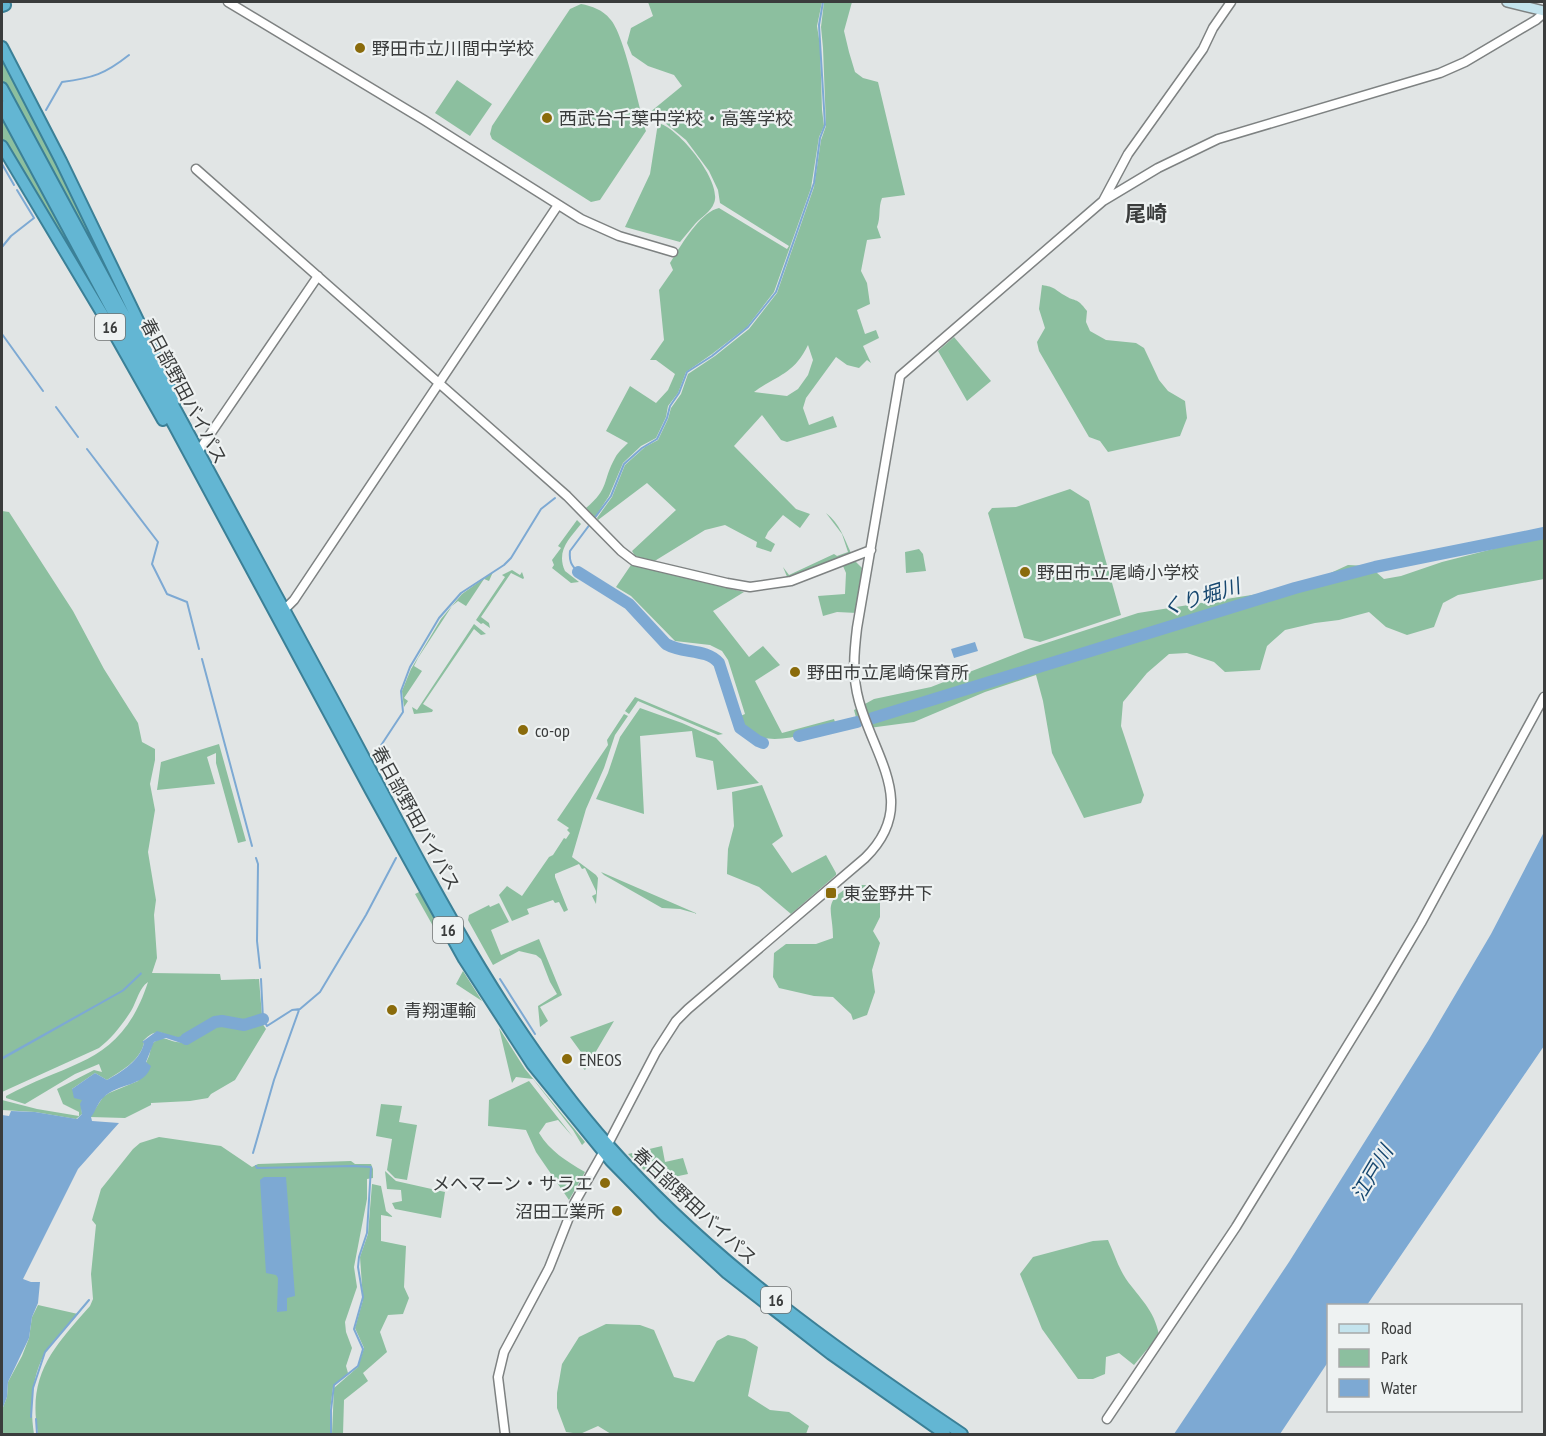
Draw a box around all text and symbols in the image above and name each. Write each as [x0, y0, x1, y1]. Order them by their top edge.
place label: 野田市立川間中学校 [372, 37, 534, 60]
marker: 野田市立川間中学校 [353, 41, 367, 55]
place label: 西武台千葉中学校・高等学校 [559, 107, 793, 130]
marker: 西武台千葉中学校・高等学校 [540, 111, 554, 125]
district label: 尾崎 [1125, 200, 1167, 227]
road number: 16 [95, 314, 125, 340]
street label: 春日部野田バイパス [136, 314, 232, 468]
place label: 野田市立尾崎小学校 [1037, 561, 1199, 584]
marker: 野田市立尾崎小学校 [1018, 565, 1032, 579]
water label: くり堀川 [1159, 572, 1245, 621]
place label: 野田市立尾崎保育所 [807, 661, 969, 684]
marker: 野田市立尾崎保育所 [788, 665, 802, 679]
place label: co-op [535, 719, 570, 742]
marker: co-op [516, 723, 530, 737]
street label: 春日部野田バイパス [367, 742, 465, 894]
place label: 東金野井下 [843, 882, 933, 905]
marker: 東金野井下 [824, 886, 838, 900]
road number: 16 [433, 917, 463, 943]
place label: 青翔運輸 [404, 999, 476, 1022]
marker: 青翔運輸 [385, 1003, 399, 1017]
place label: ENEOS [579, 1048, 622, 1071]
marker: ENEOS [560, 1052, 574, 1066]
water label: 江戸川 [1345, 1139, 1400, 1205]
street label: 春日部野田バイパス [628, 1142, 762, 1270]
place label: メヘマーン・サラエ [432, 1172, 593, 1195]
marker: メヘマーン・サラエ [598, 1176, 612, 1190]
place label: 沼田工業所 [515, 1200, 605, 1223]
marker: 沼田工業所 [610, 1204, 624, 1218]
road number: 16 [761, 1287, 791, 1313]
legend [1327, 1304, 1522, 1412]
text: Road [1381, 1316, 1412, 1339]
text: Park [1381, 1346, 1408, 1369]
text: Water [1381, 1376, 1417, 1399]

